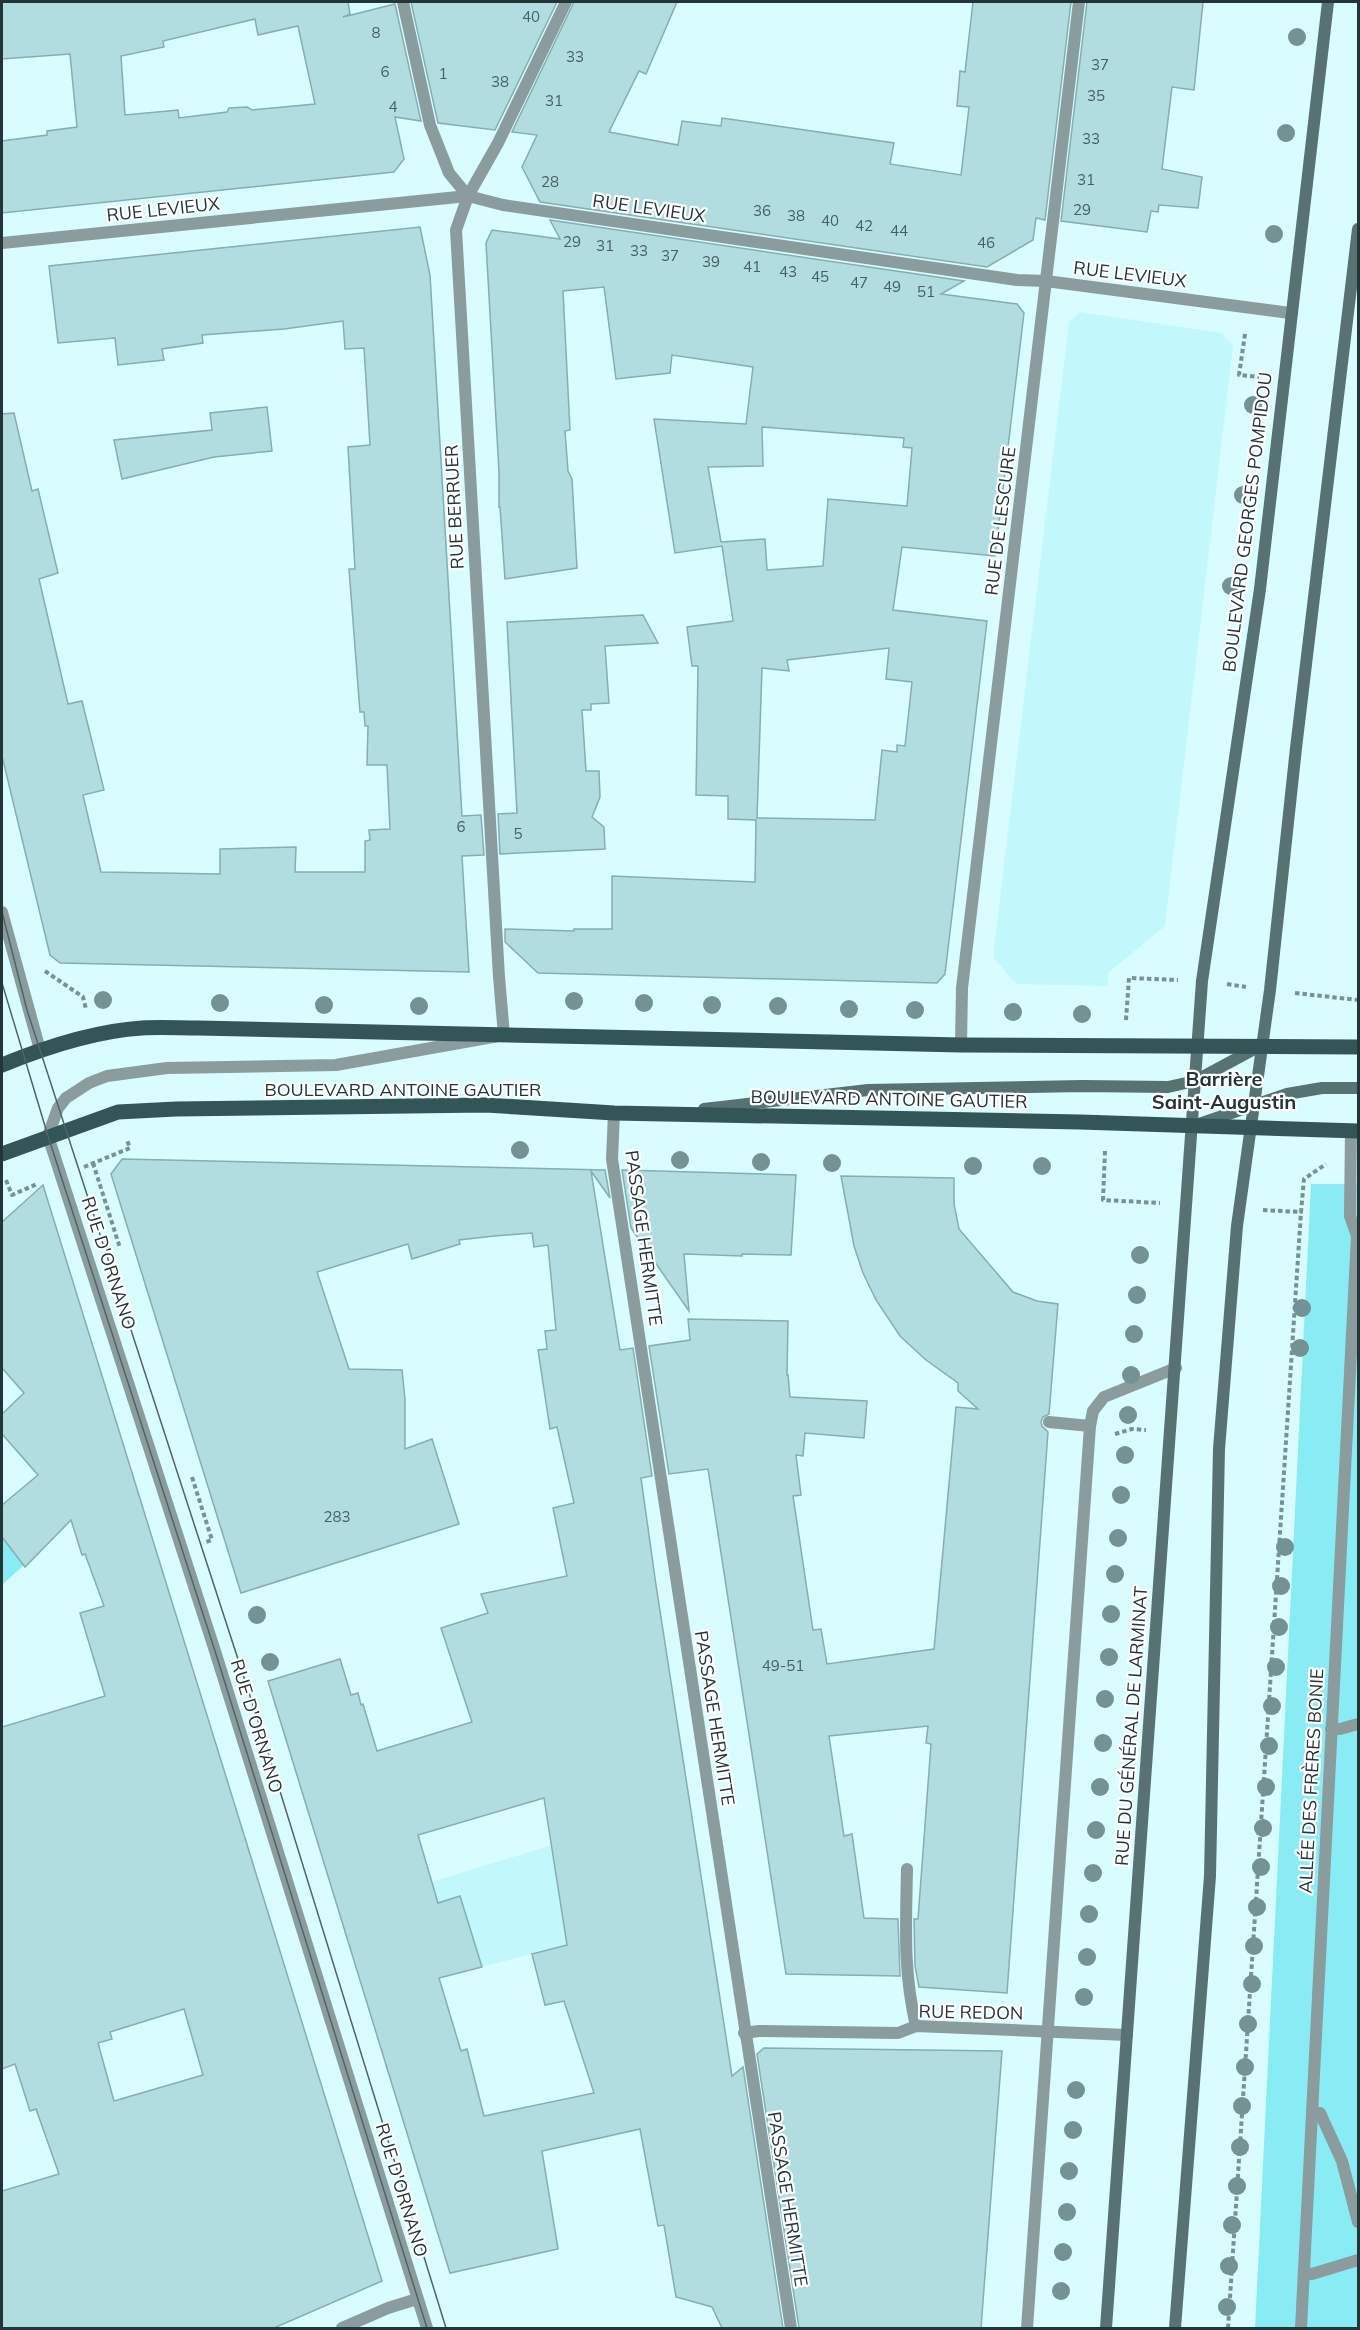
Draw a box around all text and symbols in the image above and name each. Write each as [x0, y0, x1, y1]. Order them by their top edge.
house number: 40 [522, 7, 540, 26]
house number: 8 [371, 23, 381, 42]
house number: 33 [566, 47, 584, 66]
house number: 37 [1091, 55, 1109, 74]
house number: 6 [380, 62, 390, 81]
house number: 1 [438, 64, 448, 83]
house number: 38 [491, 72, 509, 91]
house number: 35 [1087, 86, 1105, 105]
house number: 31 [545, 91, 563, 110]
house number: 4 [388, 97, 398, 116]
house number: 33 [1082, 129, 1100, 148]
house number: 31 [1077, 170, 1095, 189]
house number: 28 [541, 172, 559, 191]
street label: RUE LEVIEUX [591, 189, 707, 227]
street label: RUE LEVIEUX [105, 192, 221, 226]
house number: 29 [1073, 200, 1091, 219]
house number: 36 [753, 201, 771, 220]
house number: 38 [787, 206, 805, 225]
house number: 40 [821, 211, 839, 230]
house number: 42 [855, 216, 873, 235]
house number: 44 [890, 221, 908, 240]
house number: 29 [563, 232, 581, 251]
house number: 46 [977, 233, 995, 252]
house number: 31 [596, 236, 614, 255]
house number: 33 [630, 241, 648, 260]
house number: 37 [661, 246, 679, 265]
house number: 39 [702, 252, 720, 271]
street label: RUE LEVIEUX [1072, 256, 1188, 292]
house number: 41 [743, 257, 761, 276]
house number: 43 [779, 262, 797, 281]
house number: 45 [811, 267, 829, 286]
house number: 47 [850, 273, 868, 292]
house number: 49 [883, 277, 901, 296]
house number: 51 [917, 282, 935, 301]
street label: BOULEVARD GEORGES POMPIDOU [1217, 371, 1277, 673]
street label: RUE BERRUER [439, 444, 469, 570]
street label: RUE DE LESCURE [979, 445, 1021, 597]
house number: 6 [456, 817, 466, 836]
house number: 5 [513, 824, 523, 843]
district label: Barrière Saint-Augustin [1152, 1066, 1296, 1114]
street label: BOULEVARD ANTOINE GAUTIER [264, 1078, 542, 1101]
street label: BOULEVARD ANTOINE GAUTIER [750, 1085, 1028, 1113]
street label: PASSAGE HERMITTE [620, 1149, 668, 1327]
street label: RUE D'ORNANO [77, 1194, 141, 1332]
house number: 283 [323, 1507, 351, 1526]
street label: RUE DU GÉNÉRAL DE LARMINAT [1110, 1585, 1152, 1866]
street label: PASSAGE HERMITTE [690, 1629, 740, 1807]
street label: RUE D'ORNANO [226, 1656, 288, 1796]
house number: 49-51 [762, 1656, 804, 1675]
street label: ALLÉE DES FRÈRES BONIE [1294, 1668, 1328, 1894]
street label: RUE REDON [918, 2000, 1024, 2024]
street label: PASSAGE HERMITTE [763, 2110, 813, 2288]
street label: RUE D'ORNANO [371, 2120, 433, 2260]

